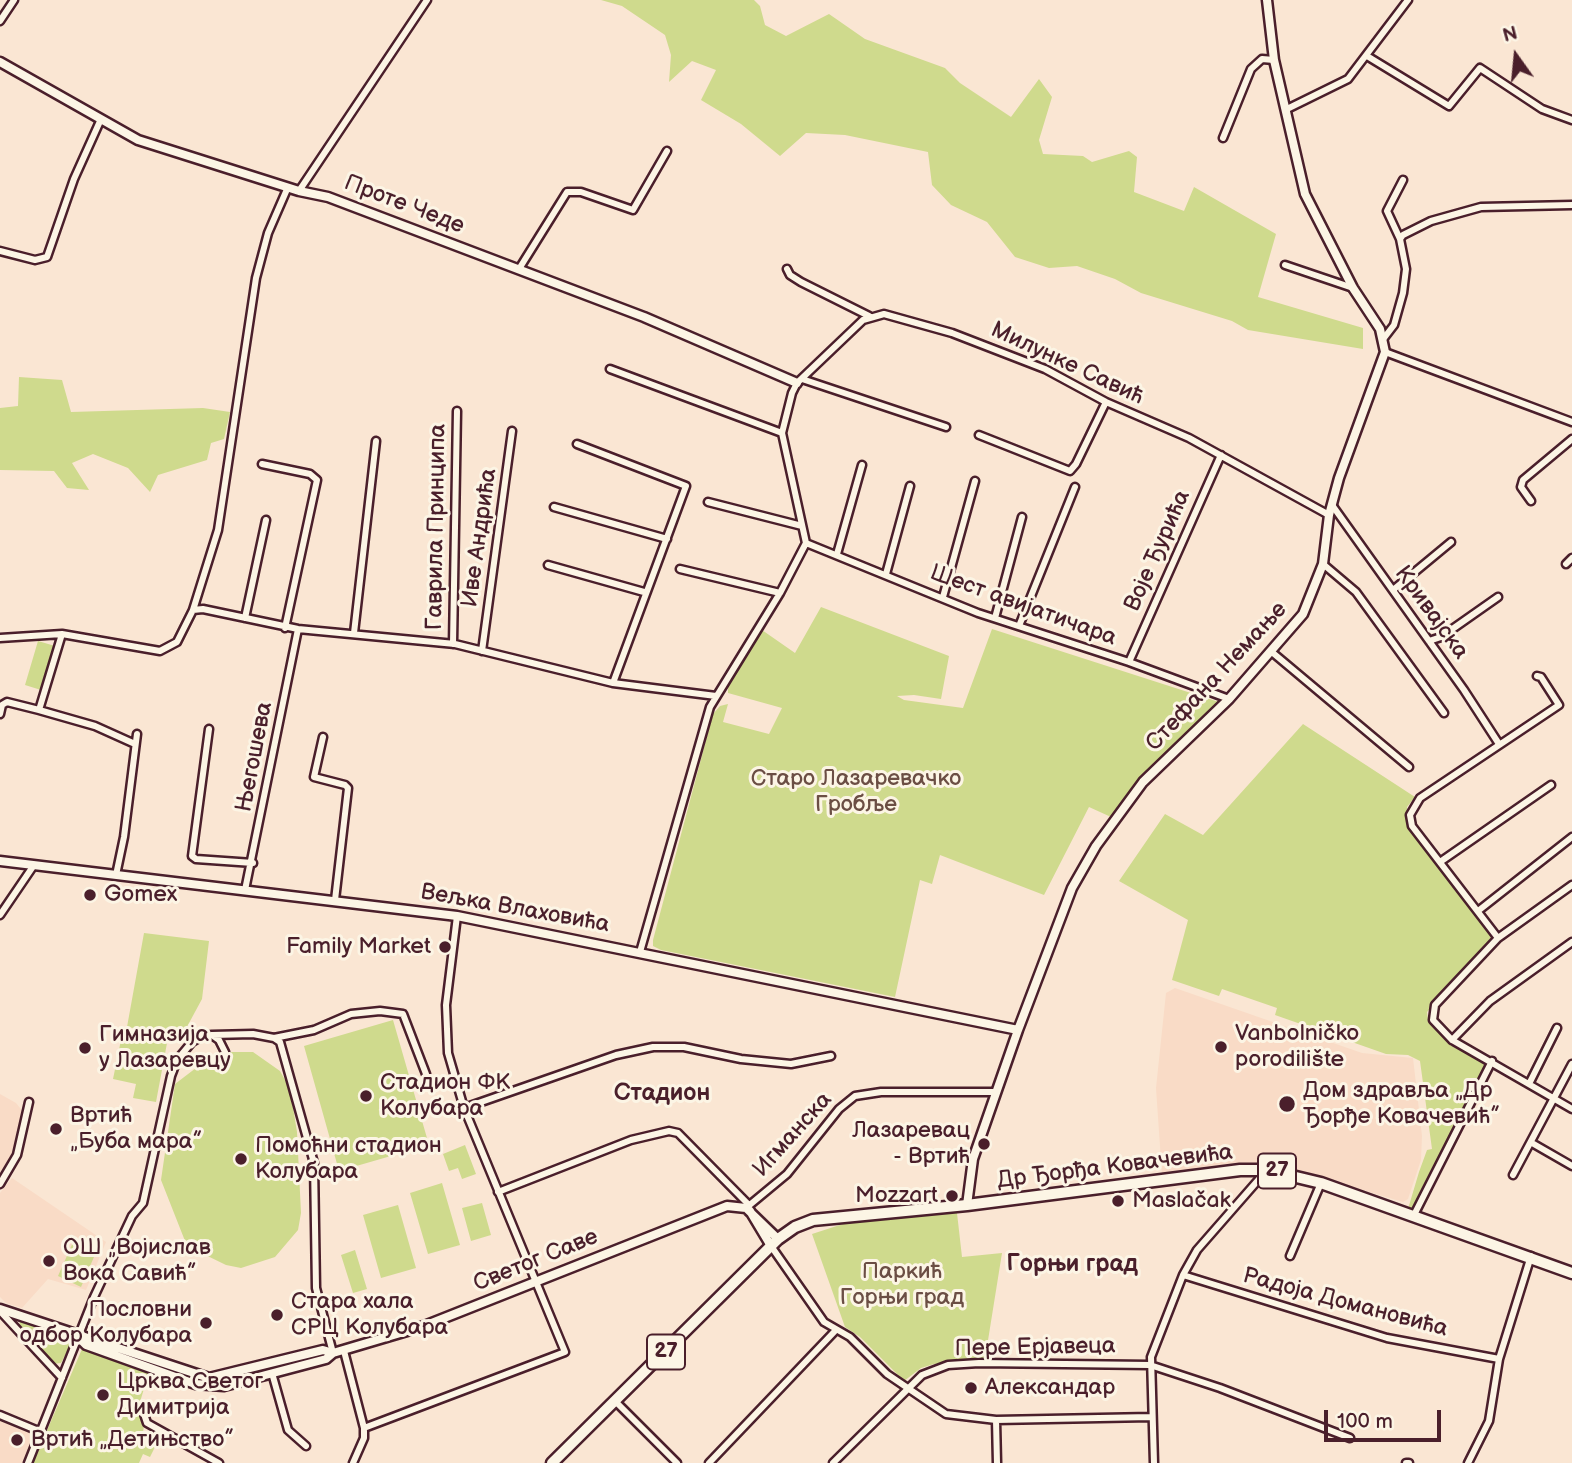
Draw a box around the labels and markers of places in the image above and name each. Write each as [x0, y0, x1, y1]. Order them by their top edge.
place label: Gomex [104, 881, 177, 909]
marker: Gomex [82, 887, 98, 903]
place label: Family Market [286, 933, 431, 961]
marker: Family Market [437, 939, 453, 955]
place label: Vanbolničko porodilište [1235, 1020, 1359, 1074]
place label: Гимназија у Лазаревцу [99, 1021, 231, 1075]
marker: Vanbolničko porodilište [1213, 1039, 1229, 1055]
marker: Гимназија у Лазаревцу [77, 1040, 93, 1056]
place label: Стадион ФК Колубара [380, 1069, 510, 1123]
place label: Дом здравља „Др Ђорђе Ковачевић” [1303, 1077, 1500, 1131]
marker: Стадион ФК Колубара [358, 1088, 374, 1104]
marker: Дом здравља „Др Ђорђе Ковачевић” [1277, 1094, 1297, 1114]
place label: Вртић „Буба мара” [70, 1102, 202, 1156]
place label: Лазаревац - Вртић [852, 1117, 970, 1171]
marker: Вртић „Буба мара” [48, 1121, 64, 1137]
place label: Помоћни стадион Колубара [255, 1132, 442, 1186]
marker: Лазаревац - Вртић [976, 1136, 992, 1152]
marker: Помоћни стадион Колубара [233, 1151, 249, 1167]
place label: Mozzart [855, 1182, 938, 1210]
place label: Maslačak [1132, 1187, 1231, 1215]
marker: Mozzart [944, 1188, 960, 1204]
marker: Maslačak [1110, 1193, 1126, 1209]
place label: ОШ „Војислав Вока Савић” [63, 1234, 211, 1288]
marker: ОШ „Војислав Вока Савић” [41, 1253, 57, 1269]
place label: Стара хала СРЦ Колубара [291, 1288, 448, 1342]
place label: Пословни одбор Колубара [20, 1296, 192, 1350]
marker: Стара хала СРЦ Колубара [269, 1307, 285, 1323]
marker: Пословни одбор Колубара [198, 1315, 214, 1331]
place label: Црква Светог Димитрија [117, 1368, 263, 1422]
place label: Александар [985, 1374, 1115, 1402]
marker: Александар [963, 1380, 979, 1396]
marker: Црква Светог Димитрија [95, 1387, 111, 1403]
place label: Вртић „Детињство” [31, 1426, 234, 1454]
marker: Вртић „Детињство” [9, 1432, 25, 1448]

